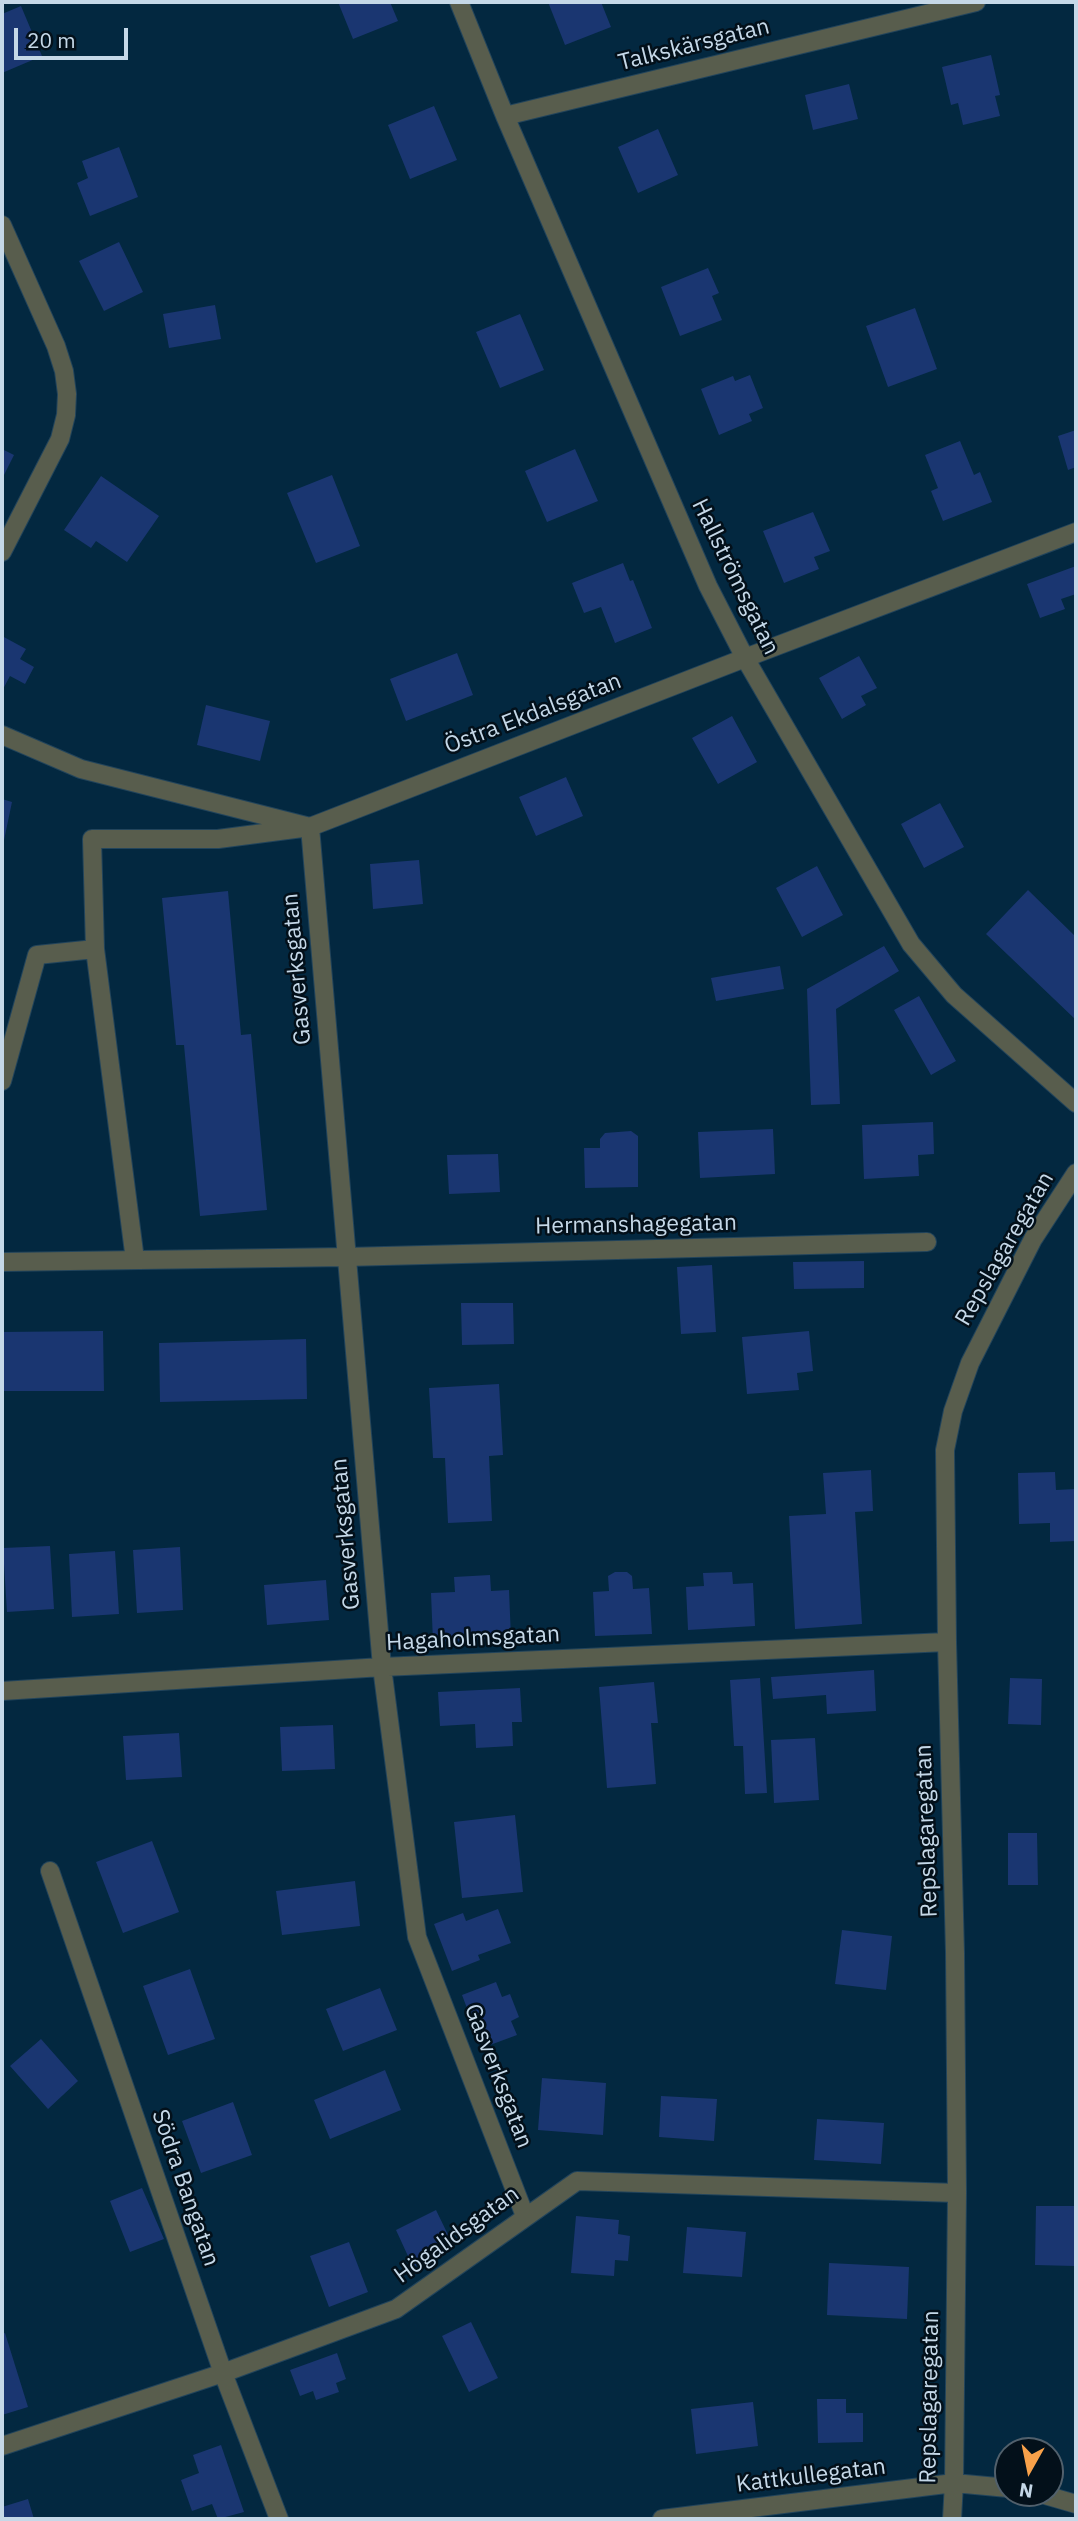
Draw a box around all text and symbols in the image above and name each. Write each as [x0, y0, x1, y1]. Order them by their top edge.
street label: Talkskärsgatan [616, 13, 772, 77]
scale bar [18, 14, 131, 58]
text: 20 m [27, 26, 76, 54]
street label: Hallströmsgatan [685, 495, 785, 659]
street label: Östra Ekdalsgatan [441, 668, 625, 760]
street label: Gasverksgatan [277, 892, 317, 1046]
street label: Repslagaregatan [950, 1167, 1060, 1331]
street label: Hermanshagegatan [535, 1209, 737, 1241]
street label: Gasverksgatan [326, 1457, 366, 1611]
street label: Hagaholmsgatan [385, 1621, 561, 1657]
street label: Repslagaregatan [910, 1744, 944, 1918]
street label: Gasverksgatan [458, 2000, 538, 2152]
street label: Södra Bangatan [145, 2106, 225, 2270]
street label: Högalidsgatan [389, 2180, 525, 2290]
street label: Repslagaregatan [915, 2310, 945, 2484]
north arrow [994, 2437, 1064, 2507]
street label: Kattkullegatan [735, 2453, 887, 2499]
text: N [1017, 2478, 1035, 2504]

